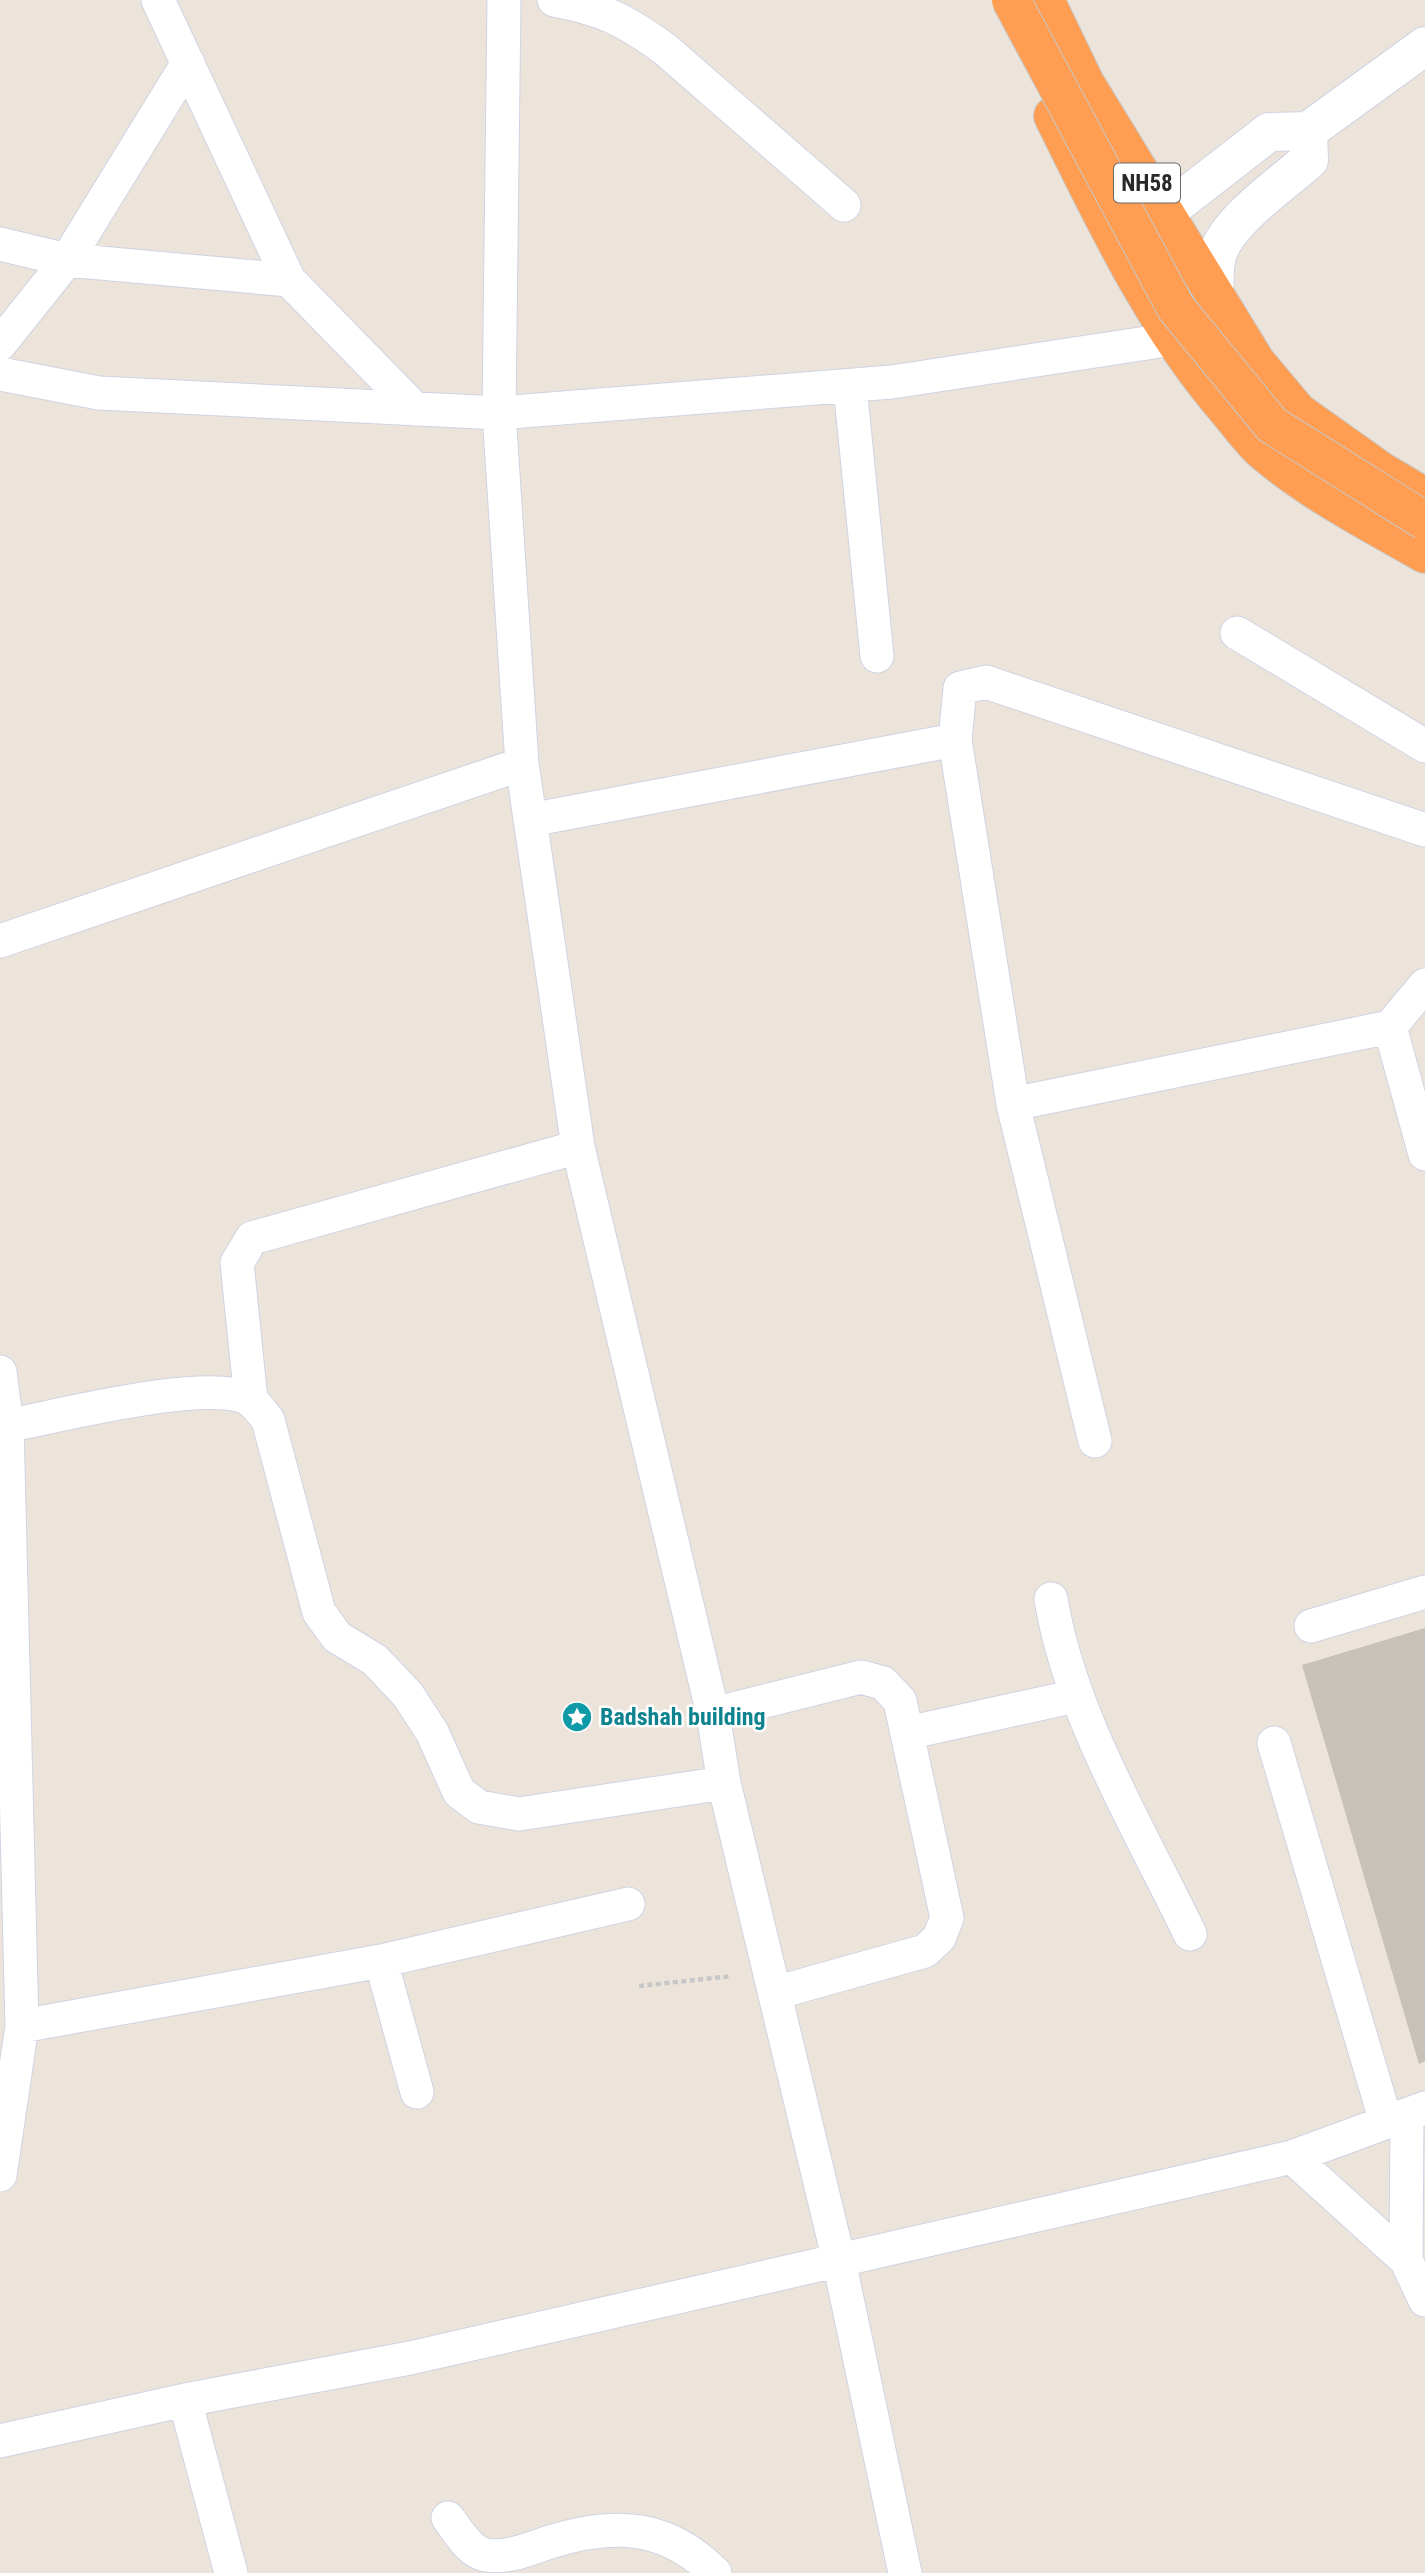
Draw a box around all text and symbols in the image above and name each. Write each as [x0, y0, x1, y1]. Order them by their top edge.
road number: NH58 [1114, 164, 1180, 202]
place icon: Badshah building [560, 1700, 594, 1734]
place label: Badshah building [600, 1703, 766, 1731]

